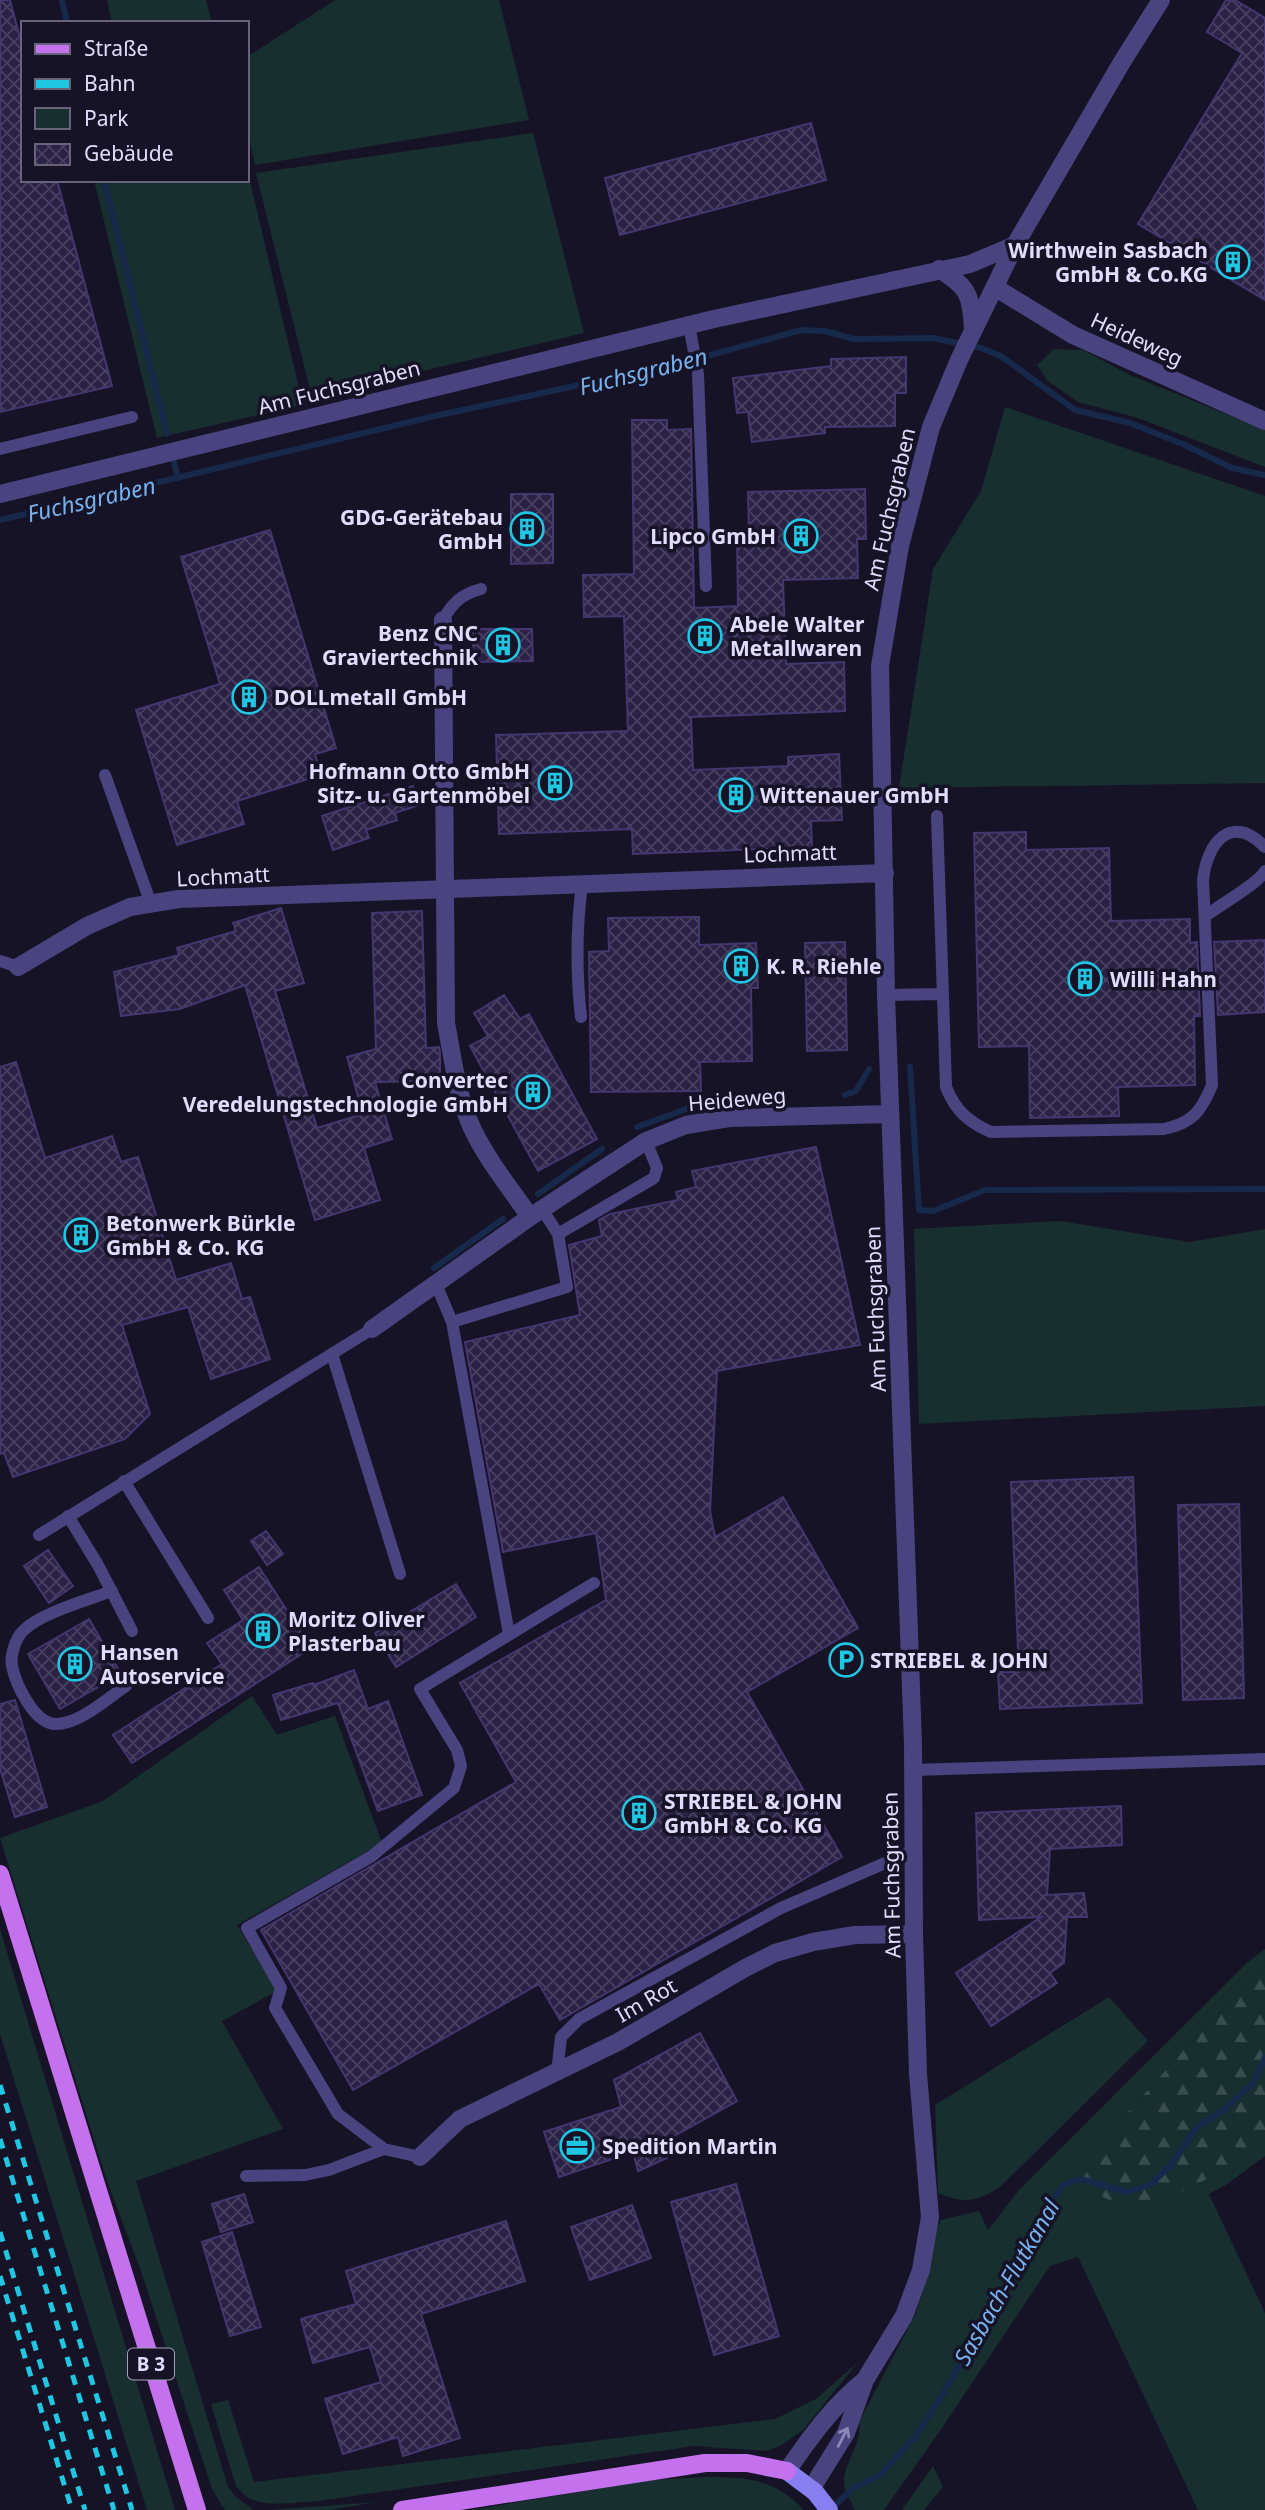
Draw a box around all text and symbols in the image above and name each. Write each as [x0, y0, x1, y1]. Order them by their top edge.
legend [21, 21, 248, 182]
text: Straße [84, 34, 148, 62]
text: Bahn [84, 69, 135, 97]
text: Park [84, 104, 129, 132]
text: Gebäude [84, 139, 174, 167]
place label: Wirthwein Sasbach GmbH & Co.KG [1008, 236, 1208, 288]
building icon: Wirthwein Sasbach GmbH & Co.KG [1214, 243, 1252, 281]
street label: Heideweg [1086, 306, 1188, 372]
water label: Fuchsgraben [575, 340, 711, 402]
street label: Am Fuchsgraben [255, 353, 423, 421]
street label: Am Fuchsgraben [857, 425, 921, 593]
water label: Fuchsgraben [24, 469, 158, 529]
place label: GDG-Gerätebau GmbH [340, 503, 503, 555]
building icon: GDG-Gerätebau GmbH [508, 510, 546, 548]
building icon: Lipco GmbH [782, 517, 820, 555]
place label: Lipco GmbH [650, 522, 776, 550]
place label: Abele Walter Metallwaren [730, 610, 865, 662]
building icon: Abele Walter Metallwaren [686, 617, 724, 655]
place label: Benz CNC Graviertechnik [322, 619, 479, 671]
building icon: Benz CNC Graviertechnik [484, 626, 522, 664]
building icon: DOLLmetall GmbH [230, 678, 268, 716]
place label: DOLLmetall GmbH [274, 683, 467, 711]
place label: Hofmann Otto GmbH Sitz- u. Gartenmöbel [308, 757, 530, 809]
building icon: Hofmann Otto GmbH Sitz- u. Gartenmöbel [536, 764, 574, 802]
building icon: Wittenauer GmbH [717, 776, 755, 814]
place label: Wittenauer GmbH [760, 781, 950, 809]
street label: Lochmatt [743, 837, 838, 869]
street label: Lochmatt [176, 860, 271, 892]
building icon: K. R. Riehle [722, 947, 760, 985]
place label: K. R. Riehle [766, 952, 881, 980]
building icon: Willi Hahn [1066, 960, 1104, 998]
place label: Willi Hahn [1110, 965, 1217, 993]
place label: Convertec Veredelungstechnologie GmbH [183, 1066, 508, 1118]
building icon: Convertec Veredelungstechnologie GmbH [514, 1073, 552, 1111]
street label: Heideweg [687, 1081, 787, 1117]
place label: Betonwerk Bürkle GmbH & Co. KG [106, 1209, 296, 1261]
building icon: Betonwerk Bürkle GmbH & Co. KG [62, 1216, 100, 1254]
street label: Am Fuchsgraben [858, 1225, 892, 1393]
place label: Moritz Oliver Plasterbau [288, 1605, 425, 1657]
building icon: Moritz Oliver Plasterbau [244, 1612, 282, 1650]
place label: Hansen Autoservice [100, 1638, 225, 1690]
parking icon: STRIEBEL & JOHN [827, 1641, 865, 1679]
building icon: Hansen Autoservice [56, 1645, 94, 1683]
place label: STRIEBEL & JOHN [870, 1646, 1048, 1674]
place label: STRIEBEL & JOHN GmbH & Co. KG [664, 1787, 842, 1839]
street label: Am Fuchsgraben [876, 1792, 906, 1958]
building icon: STRIEBEL & JOHN GmbH & Co. KG [620, 1794, 658, 1832]
street label: Im Rot [611, 1971, 682, 2029]
office icon: Spedition Martin [558, 2127, 596, 2165]
place label: Spedition Martin [602, 2132, 777, 2160]
water label: Sasbach-Flutkanal [946, 2192, 1067, 2371]
road number: B 3 [128, 2348, 174, 2380]
one-way arrow [837, 2427, 850, 2448]

